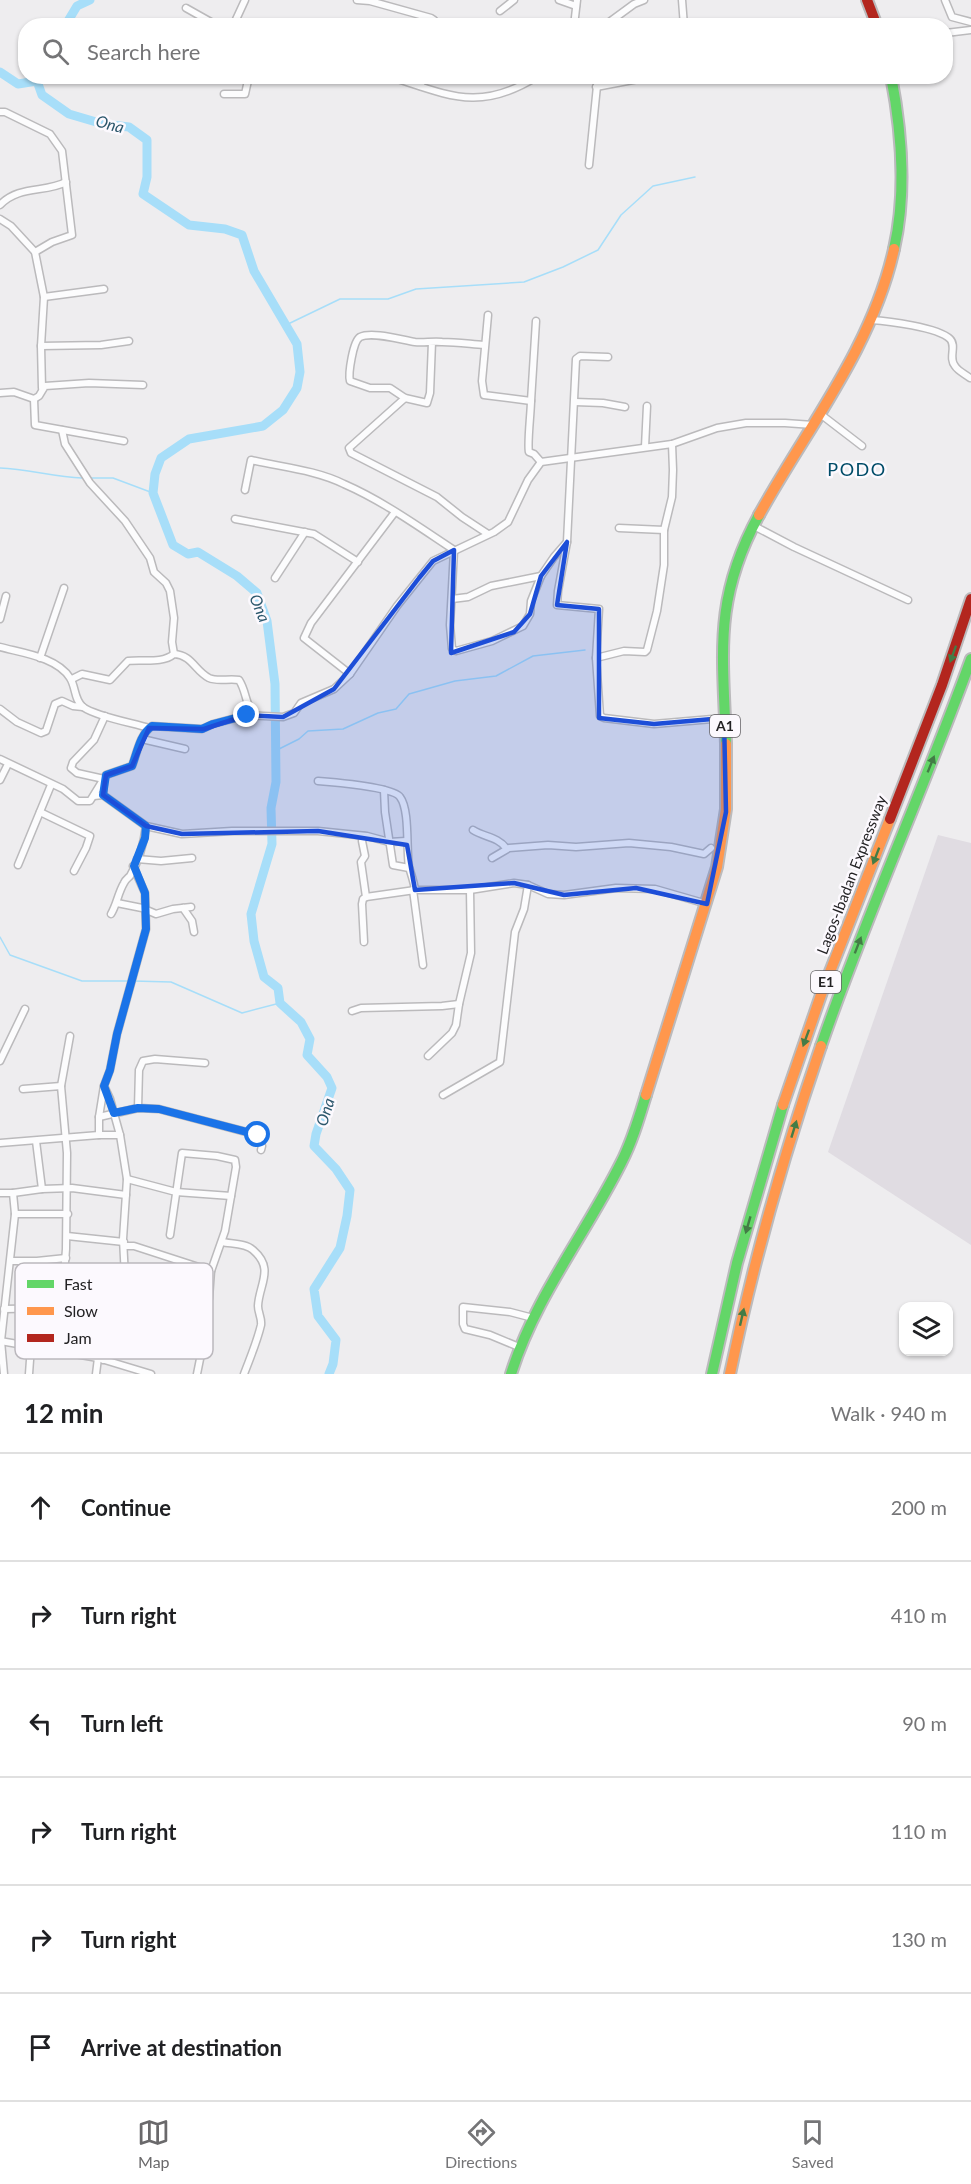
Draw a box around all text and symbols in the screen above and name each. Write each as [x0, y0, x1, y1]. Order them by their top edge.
search box [18, 18, 953, 84]
icon: search [39, 35, 72, 68]
text: Search here [87, 38, 200, 65]
water label: Ona [94, 111, 126, 136]
district label: PODO [827, 458, 887, 480]
water label: Ona [246, 591, 275, 625]
one-way arrow [947, 646, 957, 664]
route end [233, 701, 259, 727]
road number: A1 [710, 715, 740, 737]
one-way arrow [927, 755, 937, 773]
street label: Lagos-Ibadan Expressway [812, 792, 890, 957]
one-way arrow [871, 848, 881, 866]
one-way arrow [854, 936, 864, 954]
road number: E1 [811, 971, 841, 993]
one-way arrow [800, 1029, 810, 1047]
water label: Ona [311, 1095, 338, 1128]
one-way arrow [789, 1120, 799, 1138]
route start [244, 1121, 270, 1147]
one-way arrow [743, 1216, 752, 1234]
legend [15, 1263, 213, 1359]
text: Fast [64, 1274, 93, 1293]
text: Slow [64, 1301, 98, 1320]
map controls [899, 1302, 953, 1356]
button: layers [899, 1302, 953, 1356]
one-way arrow [738, 1307, 747, 1326]
text: Jam [64, 1328, 92, 1347]
text: 12 min [24, 1397, 104, 1429]
text: Walk · 940 m [831, 1401, 947, 1425]
icon: ahead [24, 1491, 57, 1524]
text: Continue [81, 1494, 171, 1521]
text: 200 m [891, 1495, 947, 1519]
icon: right [24, 1599, 57, 1632]
text: Turn right [81, 1602, 176, 1629]
text: 410 m [891, 1603, 947, 1627]
icon: left [24, 1707, 57, 1740]
text: Turn left [81, 1710, 163, 1737]
text: 90 m [902, 1711, 947, 1735]
icon: right [24, 1815, 57, 1848]
text: Turn right [81, 1818, 176, 1845]
text: 110 m [891, 1819, 947, 1843]
icon: right [24, 1923, 57, 1956]
text: Turn right [81, 1926, 176, 1953]
text: 130 m [891, 1927, 947, 1951]
icon: arrive [24, 2031, 57, 2064]
text: Arrive at destination [81, 2034, 282, 2061]
tab: Map [137, 2116, 170, 2171]
tab: Directions [445, 2116, 517, 2171]
tab: Saved [792, 2116, 834, 2171]

